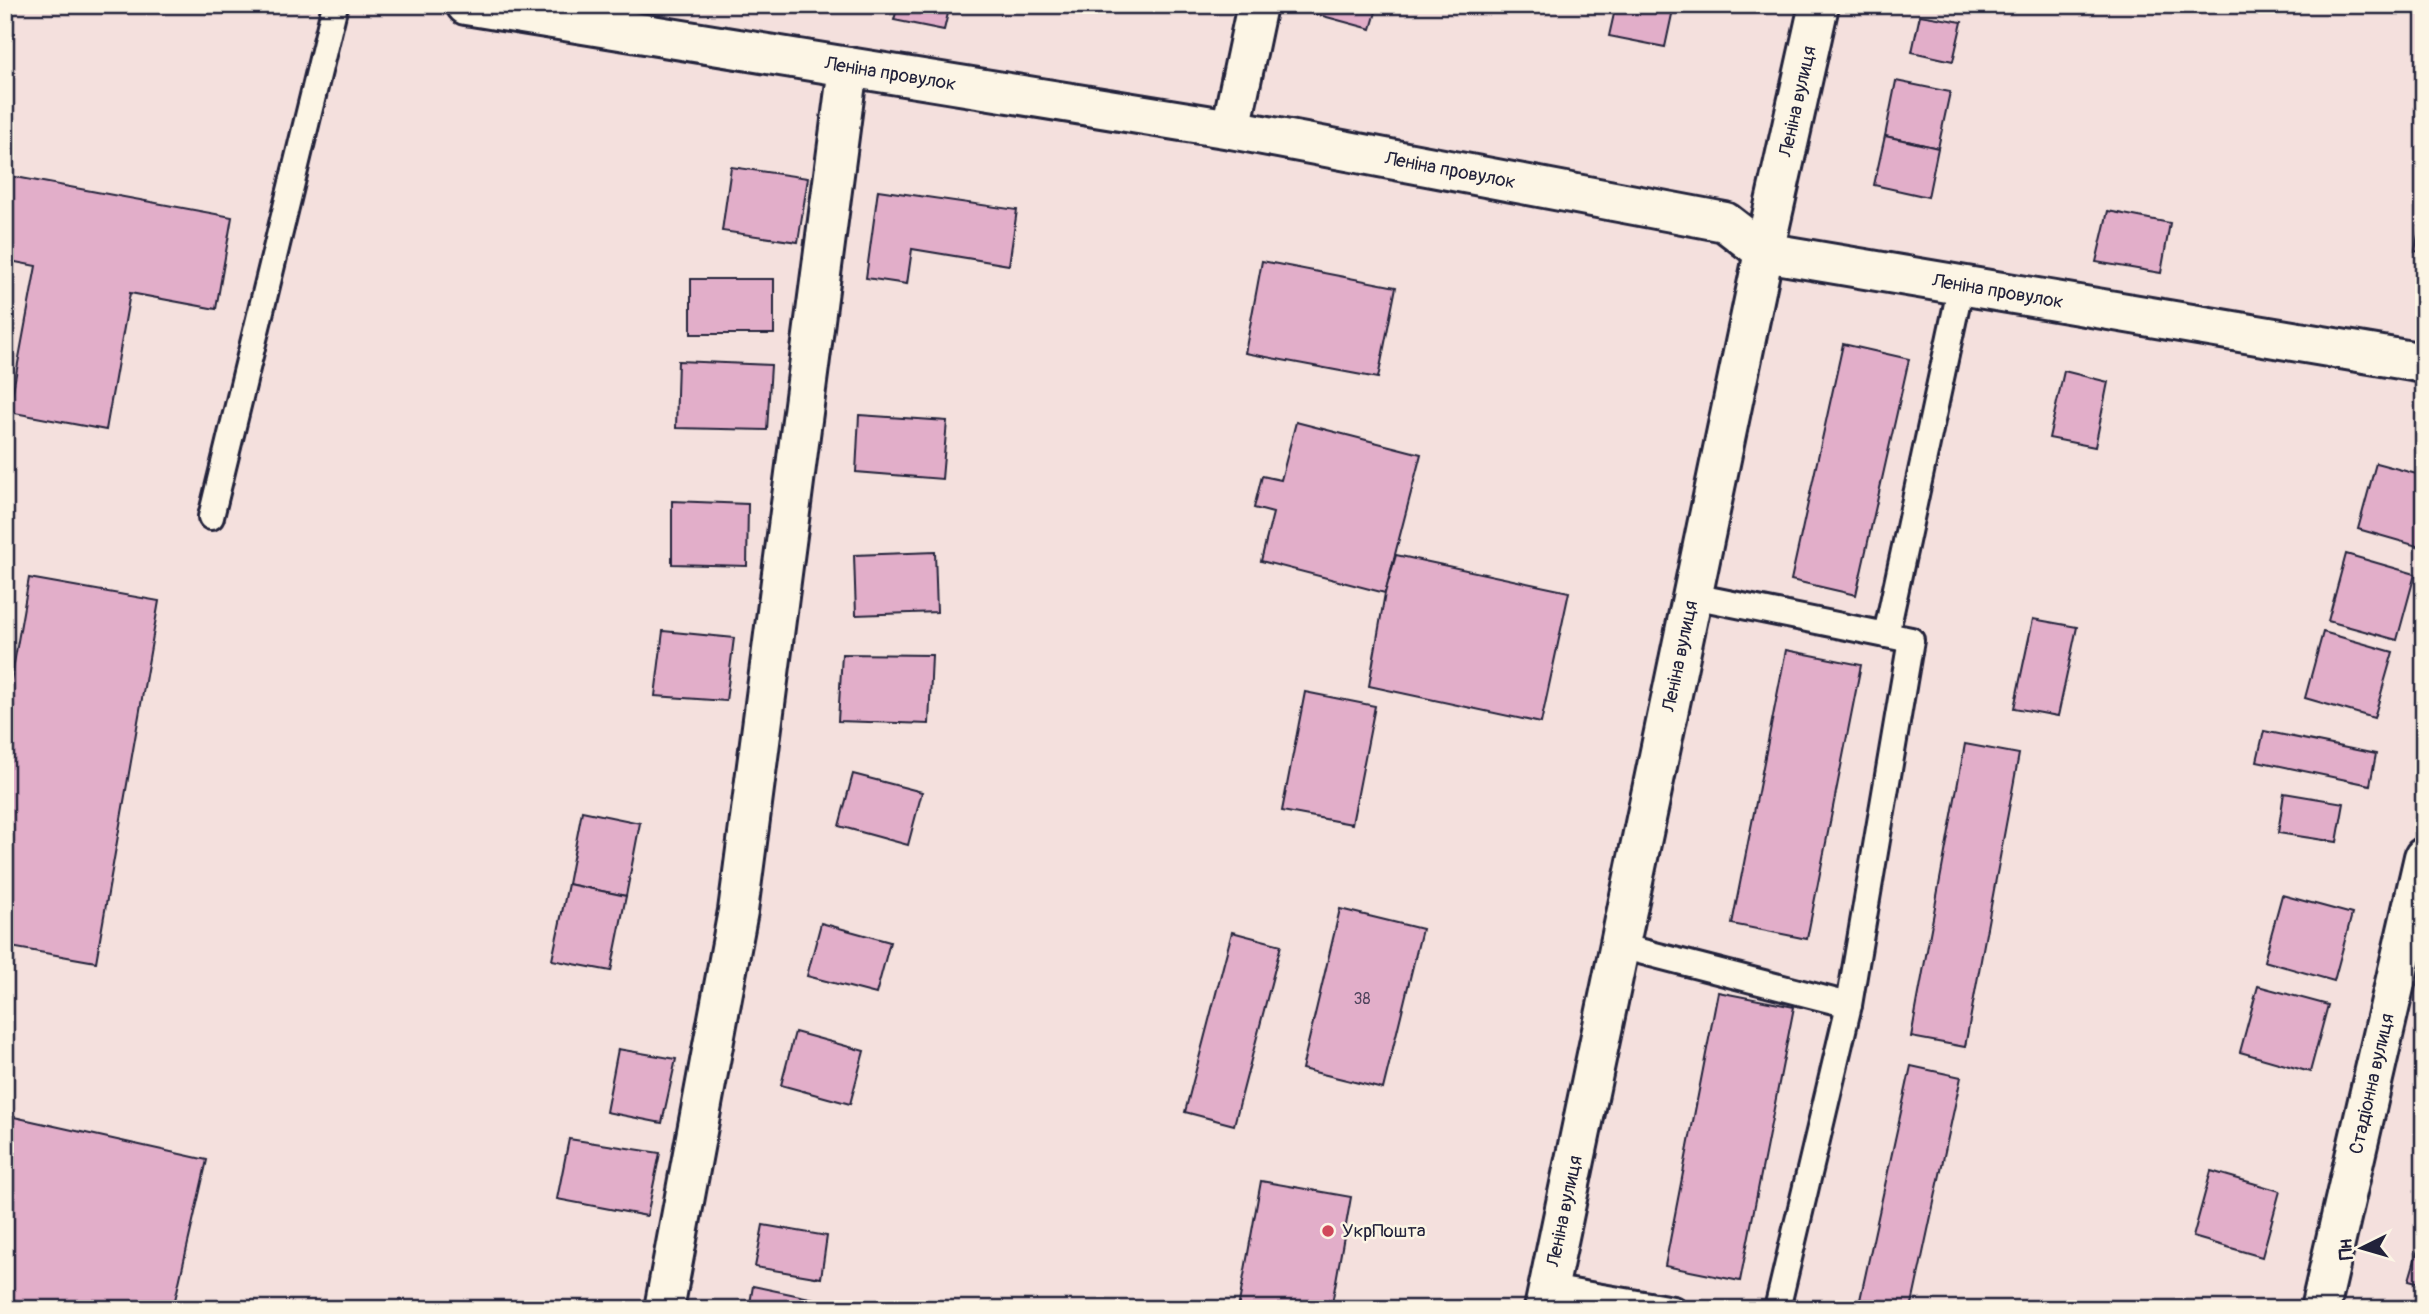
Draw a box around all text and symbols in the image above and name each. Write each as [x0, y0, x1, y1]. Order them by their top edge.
street label: Леніна вулиця [1773, 44, 1822, 160]
street label: Леніна провулок [822, 51, 958, 96]
street label: Леніна провулок [1382, 146, 1518, 194]
street label: Леніна провулок [1930, 268, 2065, 314]
street label: Леніна вулиця [1656, 598, 1703, 715]
house number: 38 [1354, 989, 1371, 1009]
street label: Стадіонна вулиця [2344, 1011, 2400, 1157]
street label: Леніна вулиця [1541, 1153, 1588, 1270]
north arrow [2328, 1212, 2398, 1282]
place label: УкрПошта [1342, 1219, 1426, 1243]
marker: УкрПошта [1320, 1223, 1336, 1239]
text: Пн [2333, 1238, 2359, 1261]

